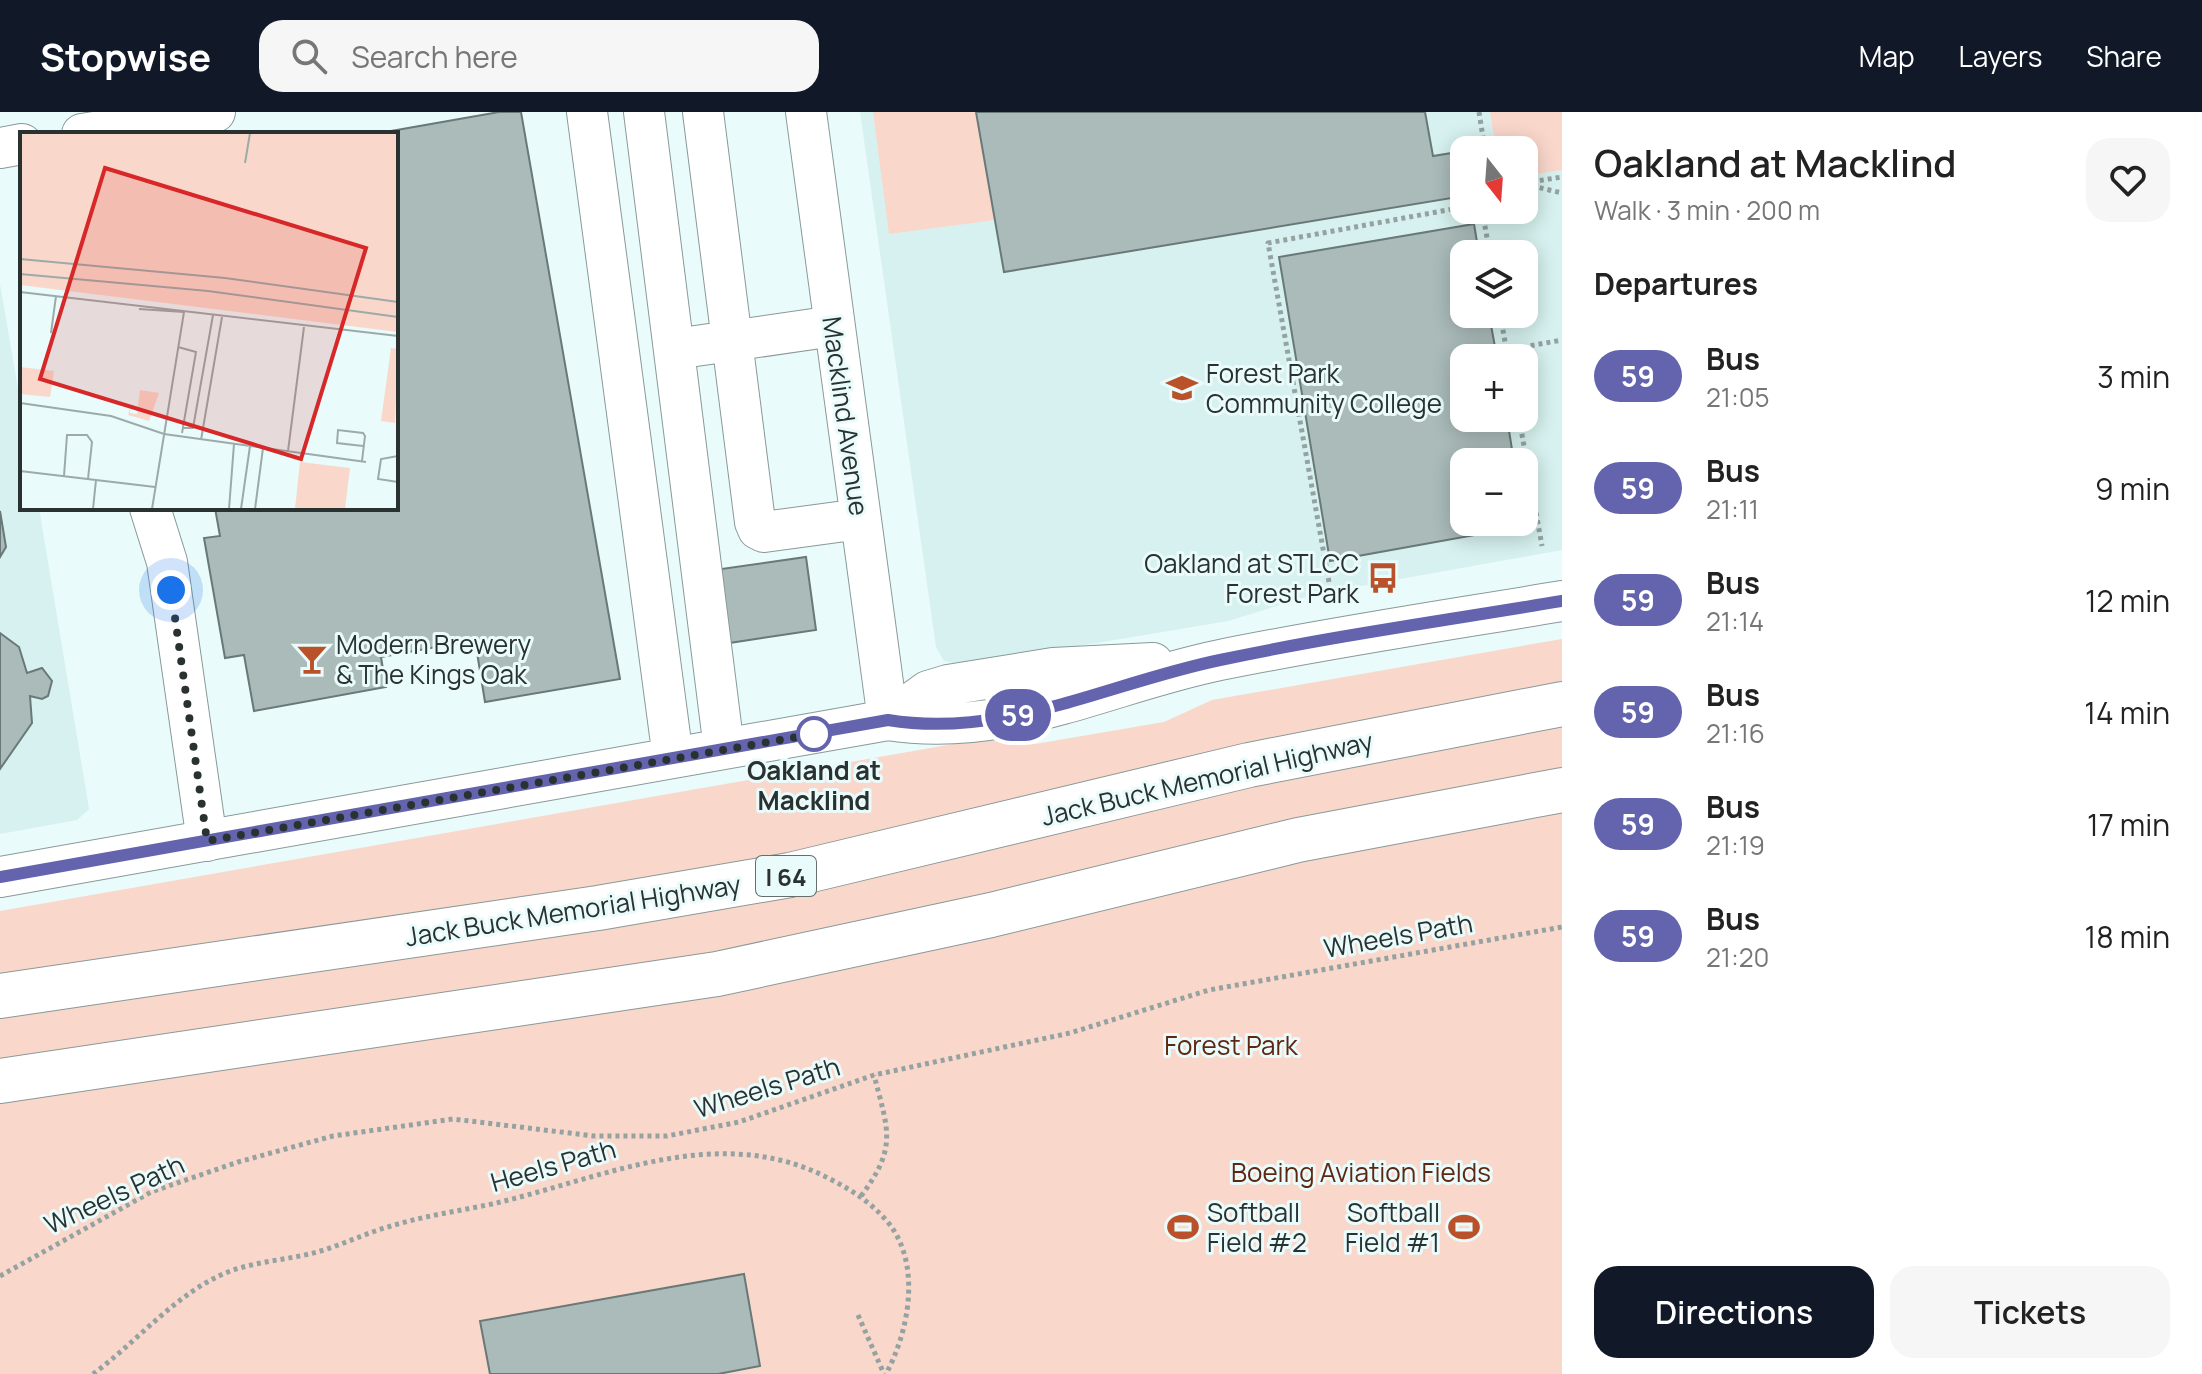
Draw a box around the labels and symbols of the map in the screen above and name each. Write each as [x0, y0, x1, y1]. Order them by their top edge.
inset map [20, 132, 398, 510]
north arrow [1450, 136, 1538, 224]
street label: Macklind Avenue [814, 314, 878, 518]
place label: Forest Park Community College [1206, 355, 1442, 421]
school or university icon: Forest Park Community College [1165, 371, 1199, 405]
place label: Oakland at STLCC Forest Park [1144, 545, 1360, 611]
bus stop icon: Oakland at STLCC Forest Park [1366, 561, 1400, 595]
your location [151, 570, 191, 610]
place label: Modern Brewery & The Kings Oak [336, 626, 531, 692]
bar icon: Modern Brewery & The Kings Oak [295, 642, 329, 676]
line badge: 59 [982, 689, 1054, 741]
marker: Oakland at Macklind [797, 717, 831, 751]
street label: Jack Buck Memorial Highway [1038, 722, 1377, 834]
place label: Oakland at Macklind [747, 752, 881, 818]
road number: I 64 [756, 856, 816, 896]
street label: Jack Buck Memorial Highway [403, 866, 744, 954]
street label: Wheels Path [1321, 904, 1475, 966]
park label: Forest Park [1164, 1027, 1299, 1063]
street label: Wheels Path [690, 1048, 844, 1126]
street label: Heels Path [486, 1130, 620, 1200]
street label: Wheels Path [38, 1146, 190, 1242]
park label: Boeing Aviation Fields [1231, 1154, 1491, 1190]
place label: Softball Field #2 [1207, 1194, 1307, 1260]
place label: Softball Field #1 [1345, 1194, 1440, 1260]
sports icon: Softball Field #2 [1166, 1210, 1200, 1244]
sports icon: Softball Field #1 [1447, 1210, 1481, 1244]

